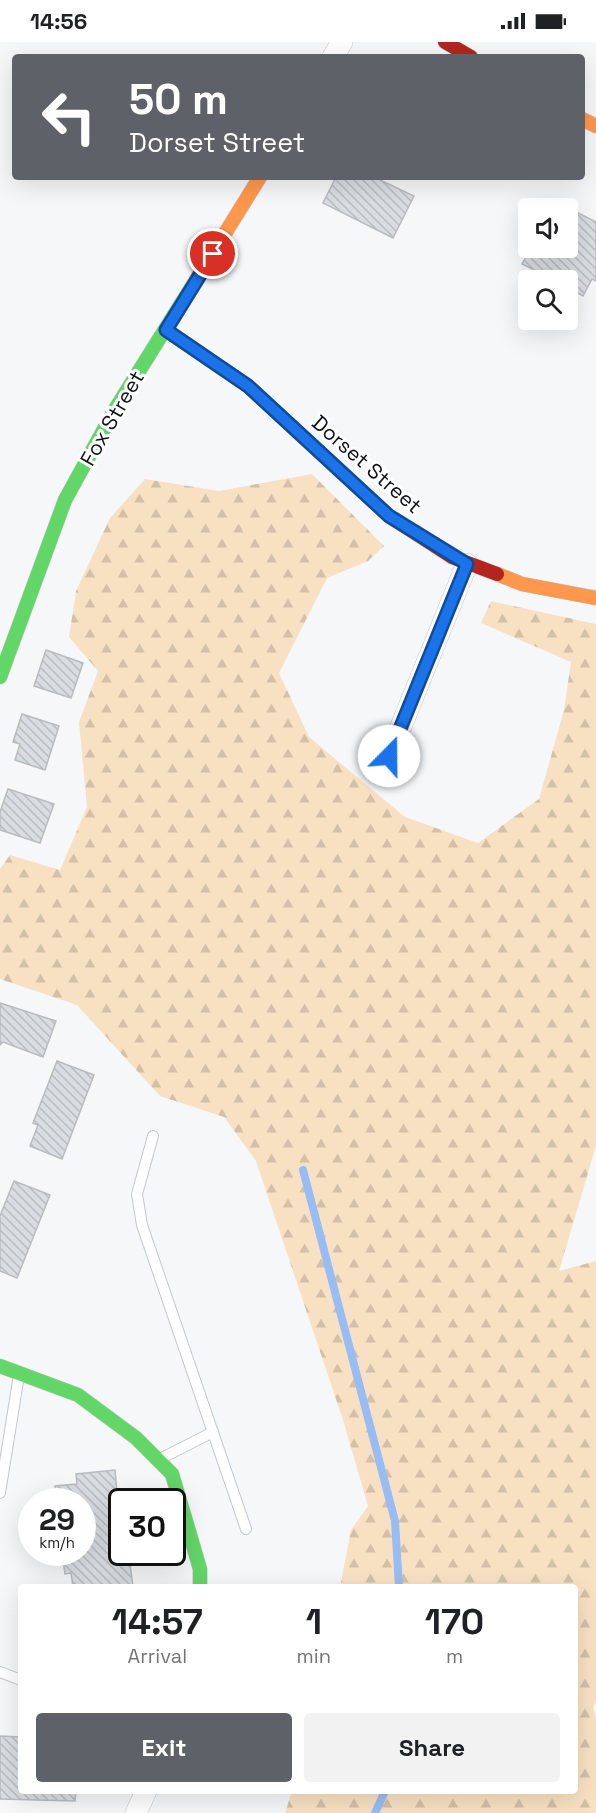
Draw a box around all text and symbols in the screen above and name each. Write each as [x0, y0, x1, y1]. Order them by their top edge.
text: 14:56 [30, 7, 87, 35]
text: 50 m [129, 73, 228, 126]
icon: left [30, 78, 108, 156]
text: Dorset Street [129, 125, 305, 160]
map controls [518, 198, 578, 330]
button: sound [518, 198, 578, 258]
pin [187, 228, 238, 279]
icon: arrive [196, 237, 229, 270]
button: search [518, 270, 578, 330]
street label: Fox Street [74, 366, 150, 470]
street label: Dorset Street [306, 409, 428, 519]
position arrow [357, 724, 421, 788]
speed limit sign: 30 [108, 1488, 186, 1566]
text: 29 [39, 1500, 75, 1539]
text: km/h [39, 1533, 75, 1552]
text: 14:57 [112, 1599, 203, 1645]
text: 1 [306, 1599, 322, 1645]
text: 170 [425, 1599, 484, 1645]
text: Arrival [128, 1643, 187, 1669]
text: min [297, 1643, 331, 1669]
text: m [446, 1643, 463, 1669]
button: Exit [36, 1713, 292, 1782]
button: Share [304, 1713, 560, 1782]

